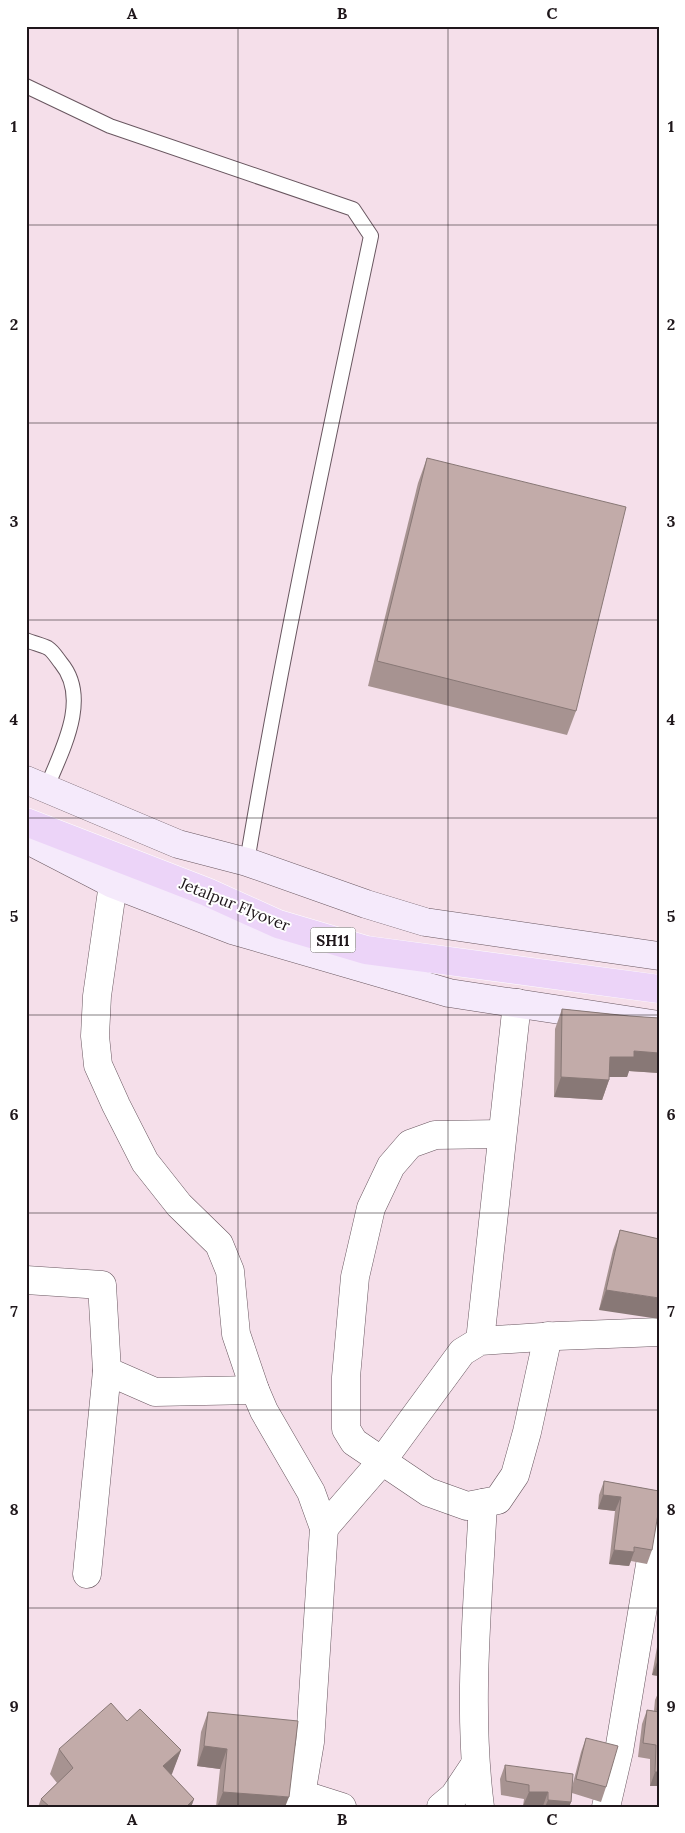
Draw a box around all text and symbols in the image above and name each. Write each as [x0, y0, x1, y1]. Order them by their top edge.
text: A [127, 3, 138, 23]
text: B [337, 3, 348, 23]
text: C [546, 3, 558, 23]
text: 1 [11, 116, 17, 136]
text: 1 [668, 116, 674, 136]
text: 2 [10, 314, 18, 334]
text: 2 [667, 314, 675, 334]
text: 3 [10, 511, 19, 531]
text: 3 [667, 511, 676, 531]
text: 4 [10, 709, 19, 729]
text: 4 [667, 709, 676, 729]
street label: Jetalpur Flyover [176, 872, 293, 935]
text: 5 [10, 906, 19, 926]
text: 5 [667, 906, 676, 926]
road number: SH11 [310, 928, 356, 952]
text: 6 [9, 1104, 19, 1124]
text: 6 [666, 1104, 676, 1124]
text: 7 [10, 1301, 18, 1321]
text: 7 [667, 1301, 675, 1321]
text: 8 [9, 1499, 19, 1519]
text: 8 [666, 1499, 676, 1519]
text: 9 [9, 1696, 19, 1716]
text: 9 [666, 1696, 676, 1716]
text: A [127, 1809, 138, 1829]
text: B [337, 1809, 348, 1829]
text: C [546, 1809, 558, 1829]

